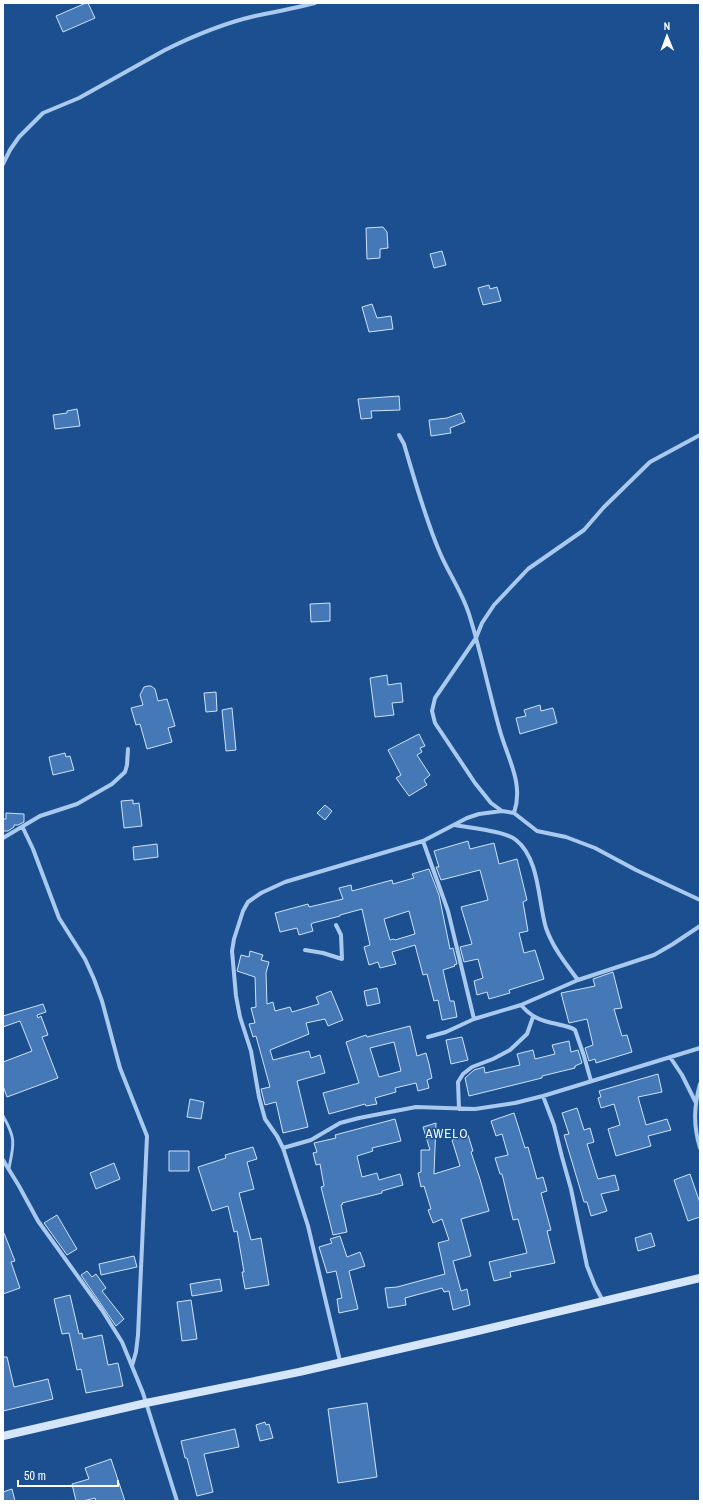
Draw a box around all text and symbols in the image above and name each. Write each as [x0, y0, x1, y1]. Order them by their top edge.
north arrow [647, 16, 687, 56]
text: N [663, 19, 670, 33]
district label: AWELO [424, 1125, 469, 1142]
scale bar [18, 1462, 118, 1488]
text: 50 m [24, 1468, 46, 1484]

